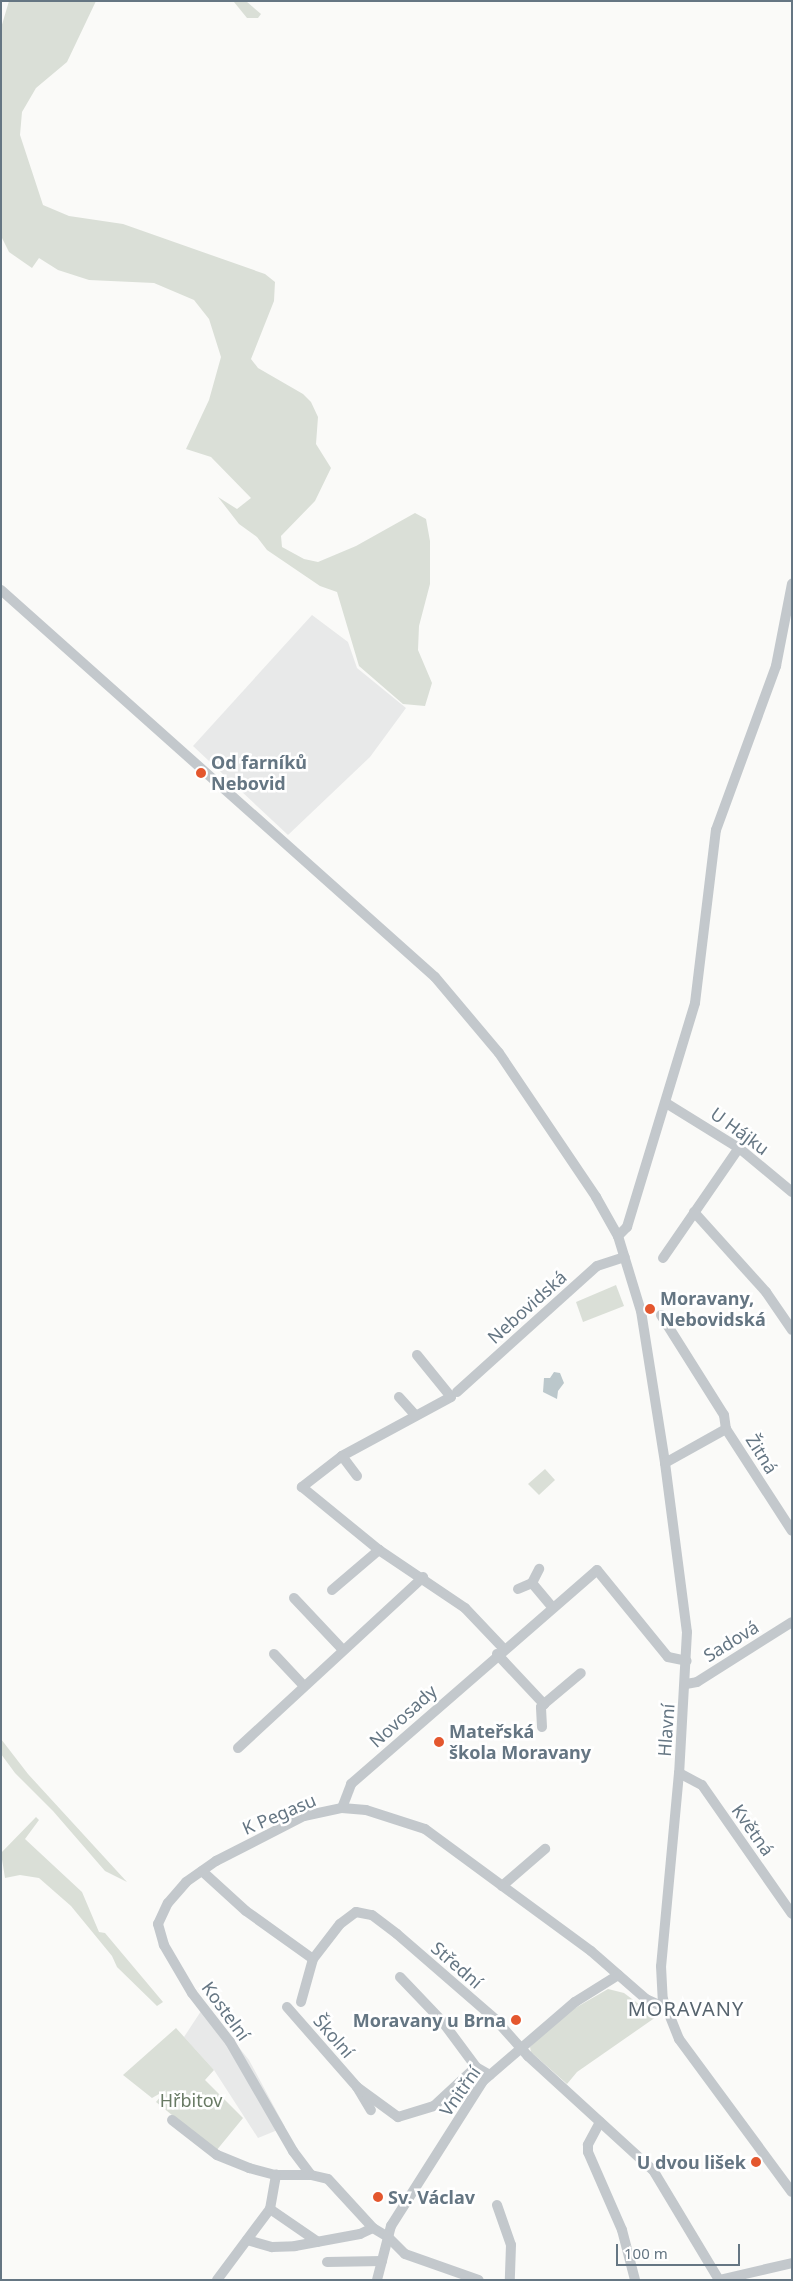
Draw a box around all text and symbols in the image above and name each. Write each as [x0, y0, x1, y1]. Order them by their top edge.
place label: Od farníků Nebovid [211, 752, 307, 794]
marker: Od farníků Nebovid [195, 767, 207, 779]
street label: U Hájku [707, 1103, 773, 1159]
street label: Nebovidská [483, 1266, 571, 1348]
place label: Moravany, Nebovidská [660, 1288, 766, 1330]
marker: Moravany, Nebovidská [644, 1303, 656, 1315]
street label: Žitná [742, 1430, 782, 1478]
street label: Sadová [699, 1616, 763, 1666]
street label: Novosady [365, 1680, 441, 1752]
street label: Hlavní [653, 1703, 679, 1757]
place label: Mateřská škola Moravany [449, 1721, 591, 1764]
marker: Mateřská škola Moravany [433, 1736, 445, 1748]
street label: K Pegasu [239, 1789, 319, 1839]
street label: Květná [727, 1800, 779, 1860]
street label: Střední [427, 1937, 487, 1993]
street label: Kostelní [197, 1977, 255, 2045]
district label: MORAVANY [627, 1996, 745, 2020]
place label: Moravany u Brna [353, 2009, 506, 2031]
street label: Školní [309, 2010, 359, 2062]
marker: Moravany u Brna [510, 2014, 522, 2026]
street label: Vnitřní [435, 2062, 485, 2120]
park label: Hřbitov [160, 2089, 222, 2111]
place label: U dvou lišek [637, 2151, 746, 2173]
marker: U dvou lišek [750, 2156, 762, 2168]
place label: Sv. Václav [388, 2186, 475, 2208]
marker: Sv. Václav [372, 2191, 384, 2203]
scale bar [618, 2234, 742, 2266]
text: 100 m [624, 2243, 668, 2263]

